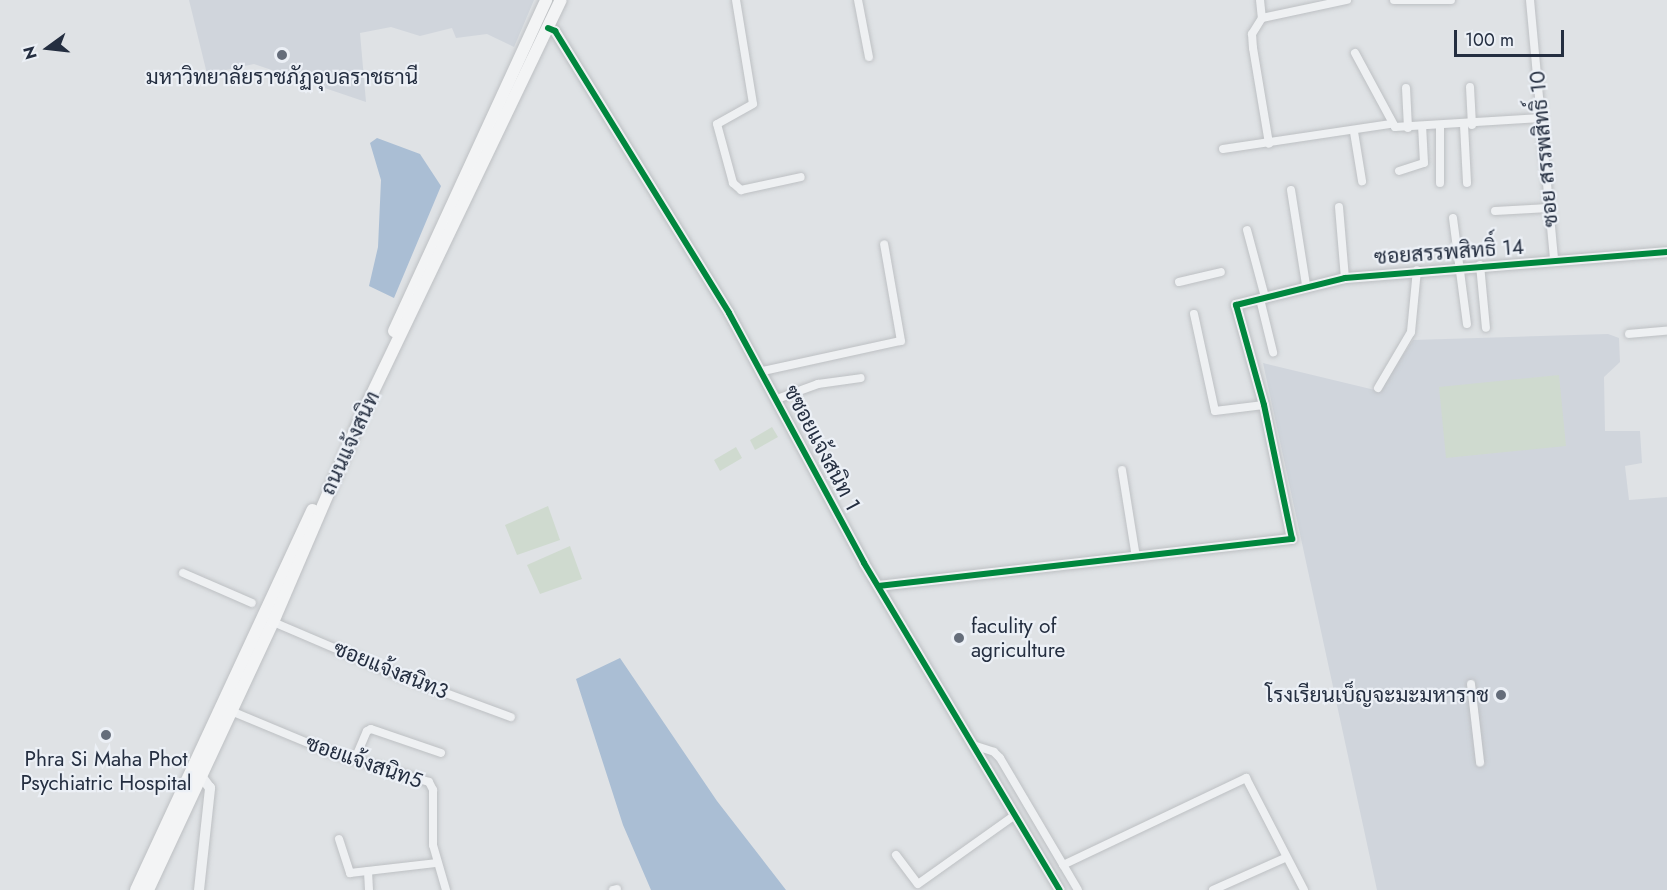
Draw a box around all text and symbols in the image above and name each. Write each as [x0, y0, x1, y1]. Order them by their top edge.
north arrow [18, 18, 78, 78]
scale bar [1457, 18, 1566, 56]
text: 100 m [1465, 27, 1514, 53]
text: N [17, 44, 43, 62]
marker: มหาวิทยาลัยราชภัฏอุบลราชธานี [275, 48, 289, 62]
place label: มหาวิทยาลัยราชภัฏอุบลราชธานี [146, 64, 418, 90]
street label: ซอย สรรพสิทธิ์ 10 [1525, 70, 1563, 228]
street label: ซอยสรรพสิทธิ์ 14 [1373, 234, 1525, 270]
street label: ซซอยแจ้งสนิท 1 [778, 381, 866, 515]
street label: ถนนแจ้งสนิท [315, 387, 385, 499]
place label: faculity of agriculture [971, 613, 1065, 663]
marker: faculity of agriculture [952, 631, 966, 645]
street label: ซอยแจ้งสนิท3 [330, 636, 452, 704]
place label: โรงเรียนเบ็ญจะมะมหาราช [1265, 682, 1489, 708]
marker: โรงเรียนเบ็ญจะมะมหาราช [1494, 688, 1508, 702]
marker: Phra Si Maha Phot Psychiatric Hospital [97, 726, 115, 744]
street label: ซอยแจ้งสนิท5 [302, 730, 426, 794]
place label: Phra Si Maha Phot Psychiatric Hospital [20, 746, 192, 796]

